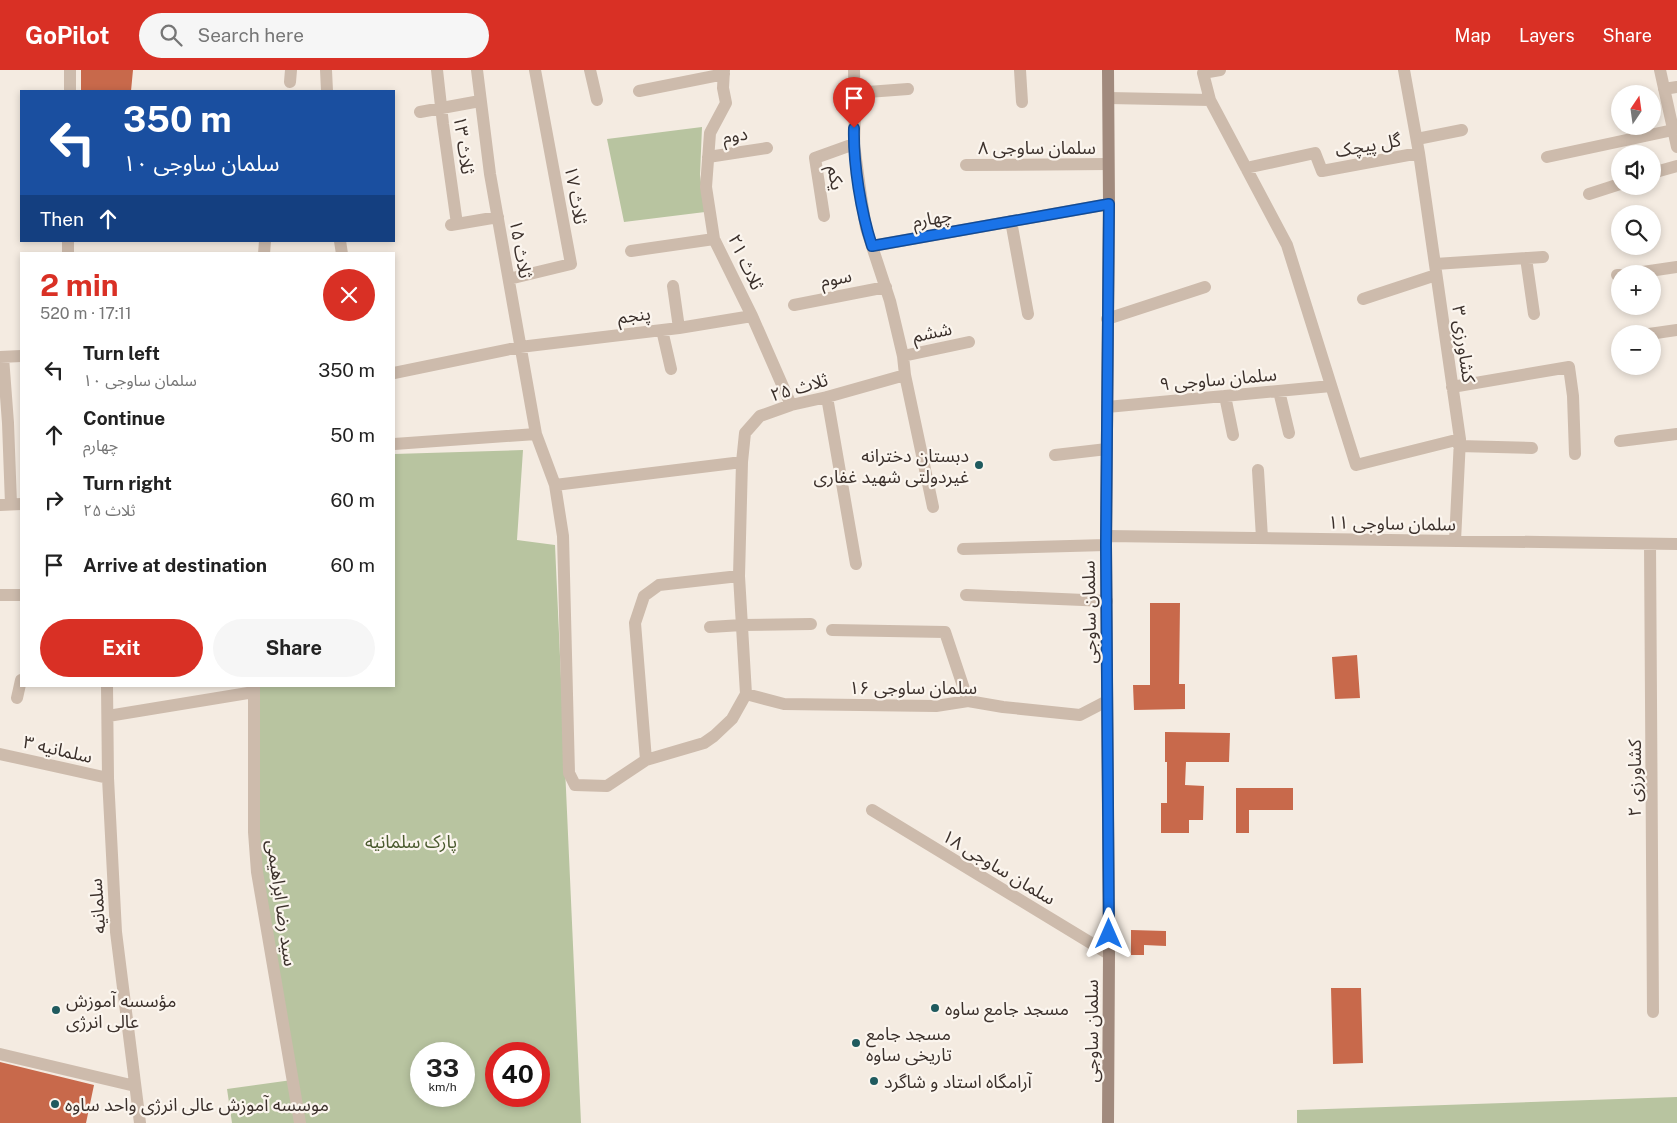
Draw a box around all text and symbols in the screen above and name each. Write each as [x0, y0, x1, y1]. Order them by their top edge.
search box [139, 13, 489, 58]
text: GoPilot [25, 21, 109, 49]
icon: search [157, 21, 185, 49]
text: Search here [197, 24, 304, 46]
text: Map [1455, 25, 1491, 46]
text: Layers [1519, 25, 1575, 46]
text: Share [1603, 25, 1652, 46]
pin [833, 77, 875, 128]
icon: arrive [840, 84, 868, 112]
north arrow [1611, 85, 1661, 135]
map controls [1611, 85, 1661, 375]
text: 350 m [123, 99, 232, 140]
icon: left [40, 110, 105, 175]
street label: ثلاث ۱۳ [449, 114, 479, 176]
street label: دوم [721, 123, 750, 151]
street label: گل پیچک [1334, 129, 1403, 162]
street label: سلمان ساوجی ۸ [978, 137, 1096, 159]
button: sound [1611, 145, 1661, 195]
text: سلمان ساوجی ۱۰ [123, 150, 280, 176]
street label: ثلاث ۱۷ [561, 164, 591, 226]
street label: یکم [821, 164, 848, 192]
street label: چهارم [911, 204, 954, 236]
icon: ahead [94, 205, 122, 233]
button: search [1611, 205, 1661, 255]
text: Then [40, 208, 84, 230]
street label: ثلاث ۱۵ [506, 218, 536, 280]
street label: ثلاث ۲۱ [724, 231, 768, 293]
street label: سوم [819, 265, 854, 295]
button: + [1611, 265, 1661, 315]
text: 2 min [40, 267, 119, 303]
button: close [323, 269, 375, 321]
street label: پنجم [616, 303, 652, 330]
text: 520 m · 17:11 [40, 304, 131, 323]
street label: کشاورزی ۳ [1447, 304, 1480, 385]
street label: ششم [910, 318, 954, 349]
button: − [1611, 325, 1661, 375]
text: Turn left [83, 342, 160, 364]
icon: left [40, 356, 68, 384]
text: 350 m [318, 359, 375, 381]
street label: سلمان ساوجی ۹ [1158, 363, 1278, 396]
street label: ثلاث ۲۵ [768, 369, 830, 405]
text: سلمان ساوجی ۱۰ [83, 371, 197, 390]
text: Continue [83, 407, 165, 429]
icon: ahead [40, 421, 68, 449]
text: 50 m [330, 424, 375, 446]
text: چهارم [83, 436, 118, 455]
place label: دبستان دخترانه غیردولتی شهید غفاری [814, 445, 969, 488]
marker: دبستان دخترانه غیردولتی شهید غفاری [973, 459, 985, 471]
text: Turn right [83, 472, 172, 494]
icon: right [40, 486, 68, 514]
text: 60 m [331, 489, 375, 511]
text: ثلاث ۲۵ [83, 501, 135, 520]
street label: سلمان ساوجی ۱۱ [1328, 511, 1456, 536]
icon: arrive [40, 551, 68, 579]
text: Arrive at destination [83, 554, 267, 576]
text: 60 m [331, 554, 375, 576]
street label: سلمان ساوجی [1078, 560, 1101, 664]
button: Exit [40, 619, 203, 677]
button: Share [213, 619, 375, 677]
street label: سلمان ساوجی ۱۶ [849, 677, 977, 699]
street label: سلمانیه ۳ [21, 731, 95, 767]
street label: کشاورزی ۲ [1624, 739, 1646, 817]
street label: سلمان ساوجی ۱۸ [938, 825, 1059, 910]
park label: پارک سلمانیه [365, 831, 457, 853]
street label: سید رضا ابراهیمی [262, 838, 301, 968]
street label: سلمانیه [85, 878, 109, 934]
position arrow [1082, 907, 1134, 959]
street label: سلمان ساوجی [1081, 979, 1103, 1083]
place label: مؤسسه آموزش عالی انرژی [66, 990, 176, 1033]
place label: مسجد جامع ساوه [945, 998, 1069, 1023]
marker: مسجد جامع ساوه [929, 1002, 941, 1014]
marker: مؤسسه آموزش عالی انرژی [50, 1004, 62, 1016]
place label: مسجد جامع تاریخی ساوه [866, 1023, 952, 1066]
marker: مسجد جامع تاریخی ساوه [850, 1037, 862, 1049]
speed limit sign: 40 [485, 1042, 550, 1107]
text: 33 [426, 1053, 459, 1083]
place label: آرامگاه استاد و شاگرد [884, 1071, 1033, 1093]
marker: آرامگاه استاد و شاگرد [868, 1075, 880, 1087]
text: km/h [428, 1080, 457, 1094]
place label: موسسه آموزش عالی انرژی واحد ساوه [65, 1094, 329, 1116]
marker: موسسه آموزش عالی انرژی واحد ساوه [49, 1098, 61, 1110]

